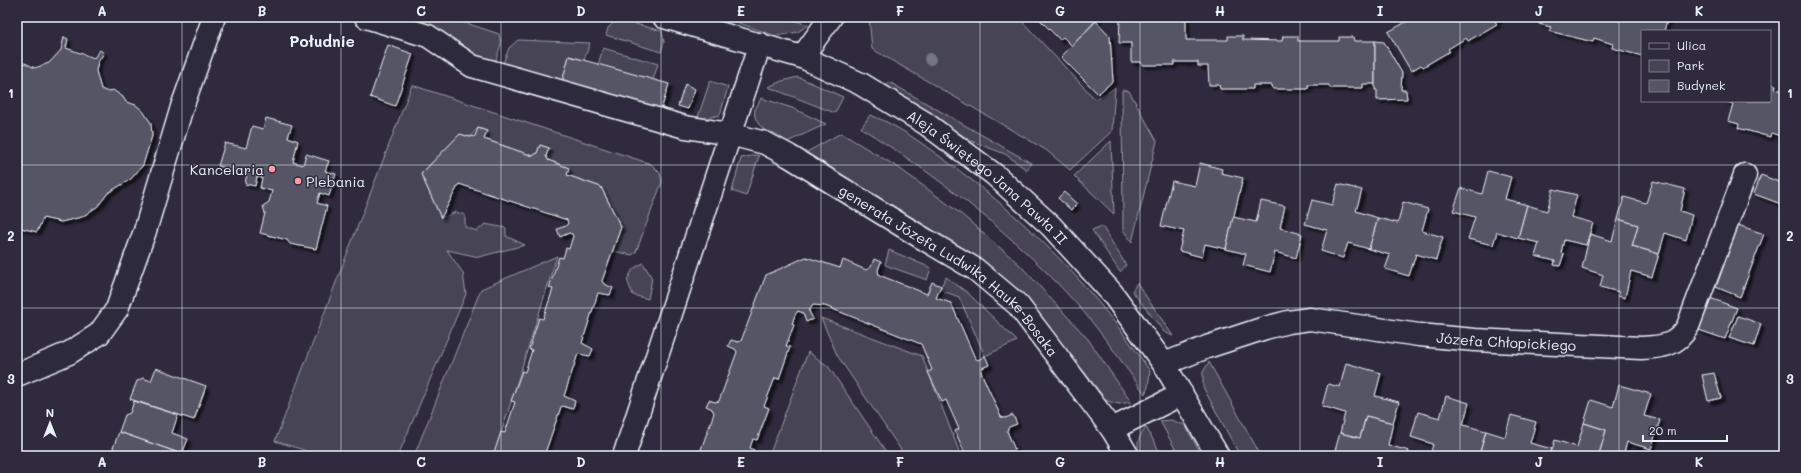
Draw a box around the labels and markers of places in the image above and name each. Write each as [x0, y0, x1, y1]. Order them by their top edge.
place label: Kancelaria [190, 160, 264, 179]
marker: Kancelaria [267, 164, 277, 174]
place label: Plebania [306, 172, 365, 191]
marker: Plebania [293, 176, 303, 186]

